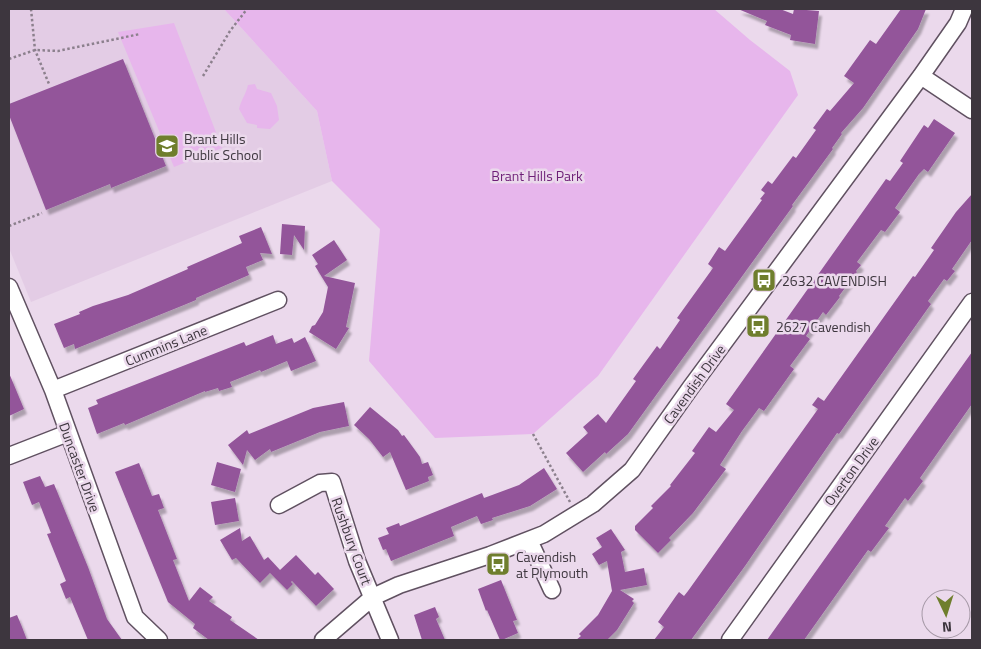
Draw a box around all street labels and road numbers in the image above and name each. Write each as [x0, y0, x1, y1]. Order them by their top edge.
street label: Cummins Lane [122, 319, 210, 371]
street label: Cavendish Drive [658, 340, 730, 428]
street label: Duncaster Drive [54, 419, 106, 515]
street label: Overton Drive [819, 432, 883, 510]
street label: Rushbury Court [326, 494, 378, 588]

